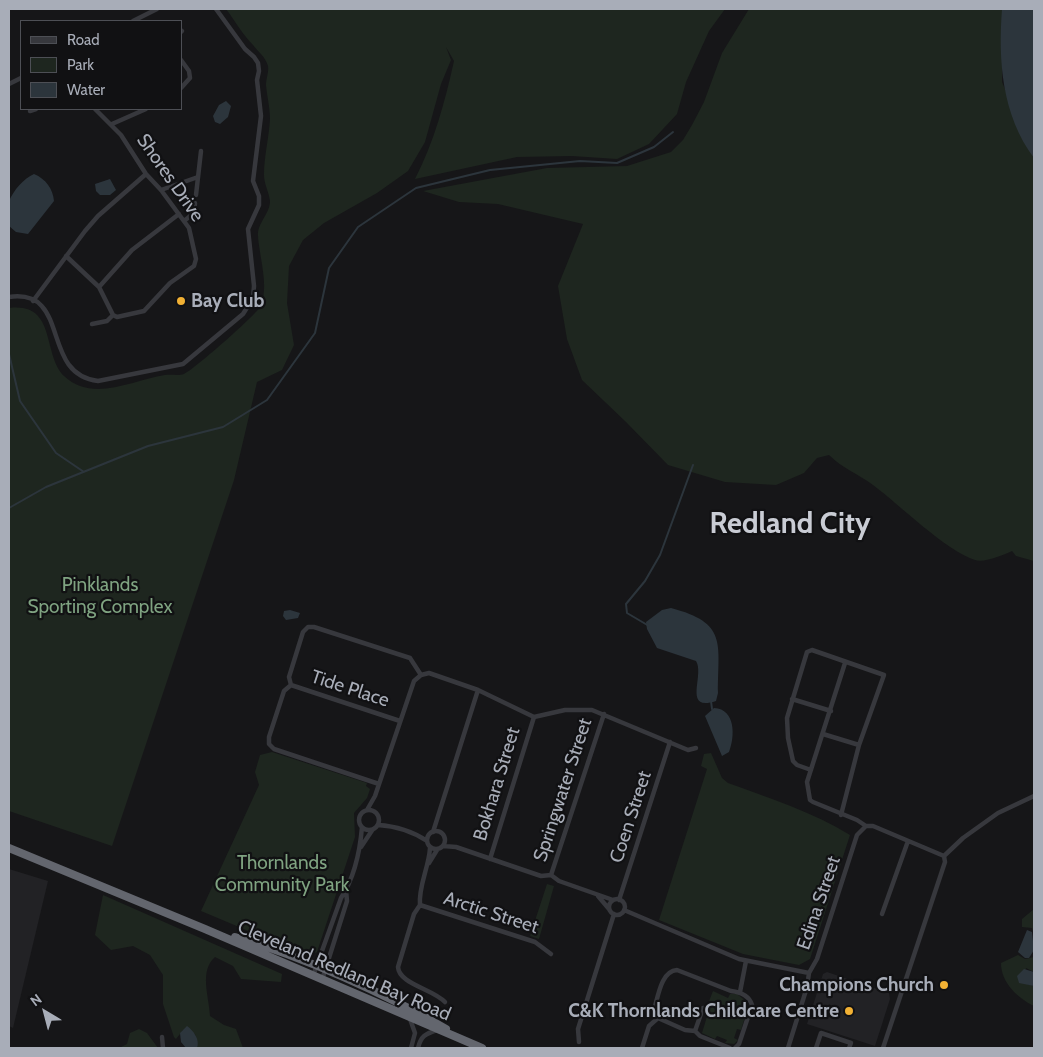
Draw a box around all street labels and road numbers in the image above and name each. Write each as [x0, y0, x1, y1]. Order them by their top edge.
street label: Shores Drive [131, 130, 209, 226]
street label: Tide Place [308, 666, 392, 712]
street label: Springwater Street [529, 715, 597, 865]
street label: Bokhara Street [469, 724, 525, 844]
street label: Coen Street [605, 768, 657, 866]
street label: Edina Street [792, 853, 846, 953]
street label: Arctic Street [441, 887, 541, 939]
street label: Cleveland Redland Bay Road [234, 916, 454, 1026]

